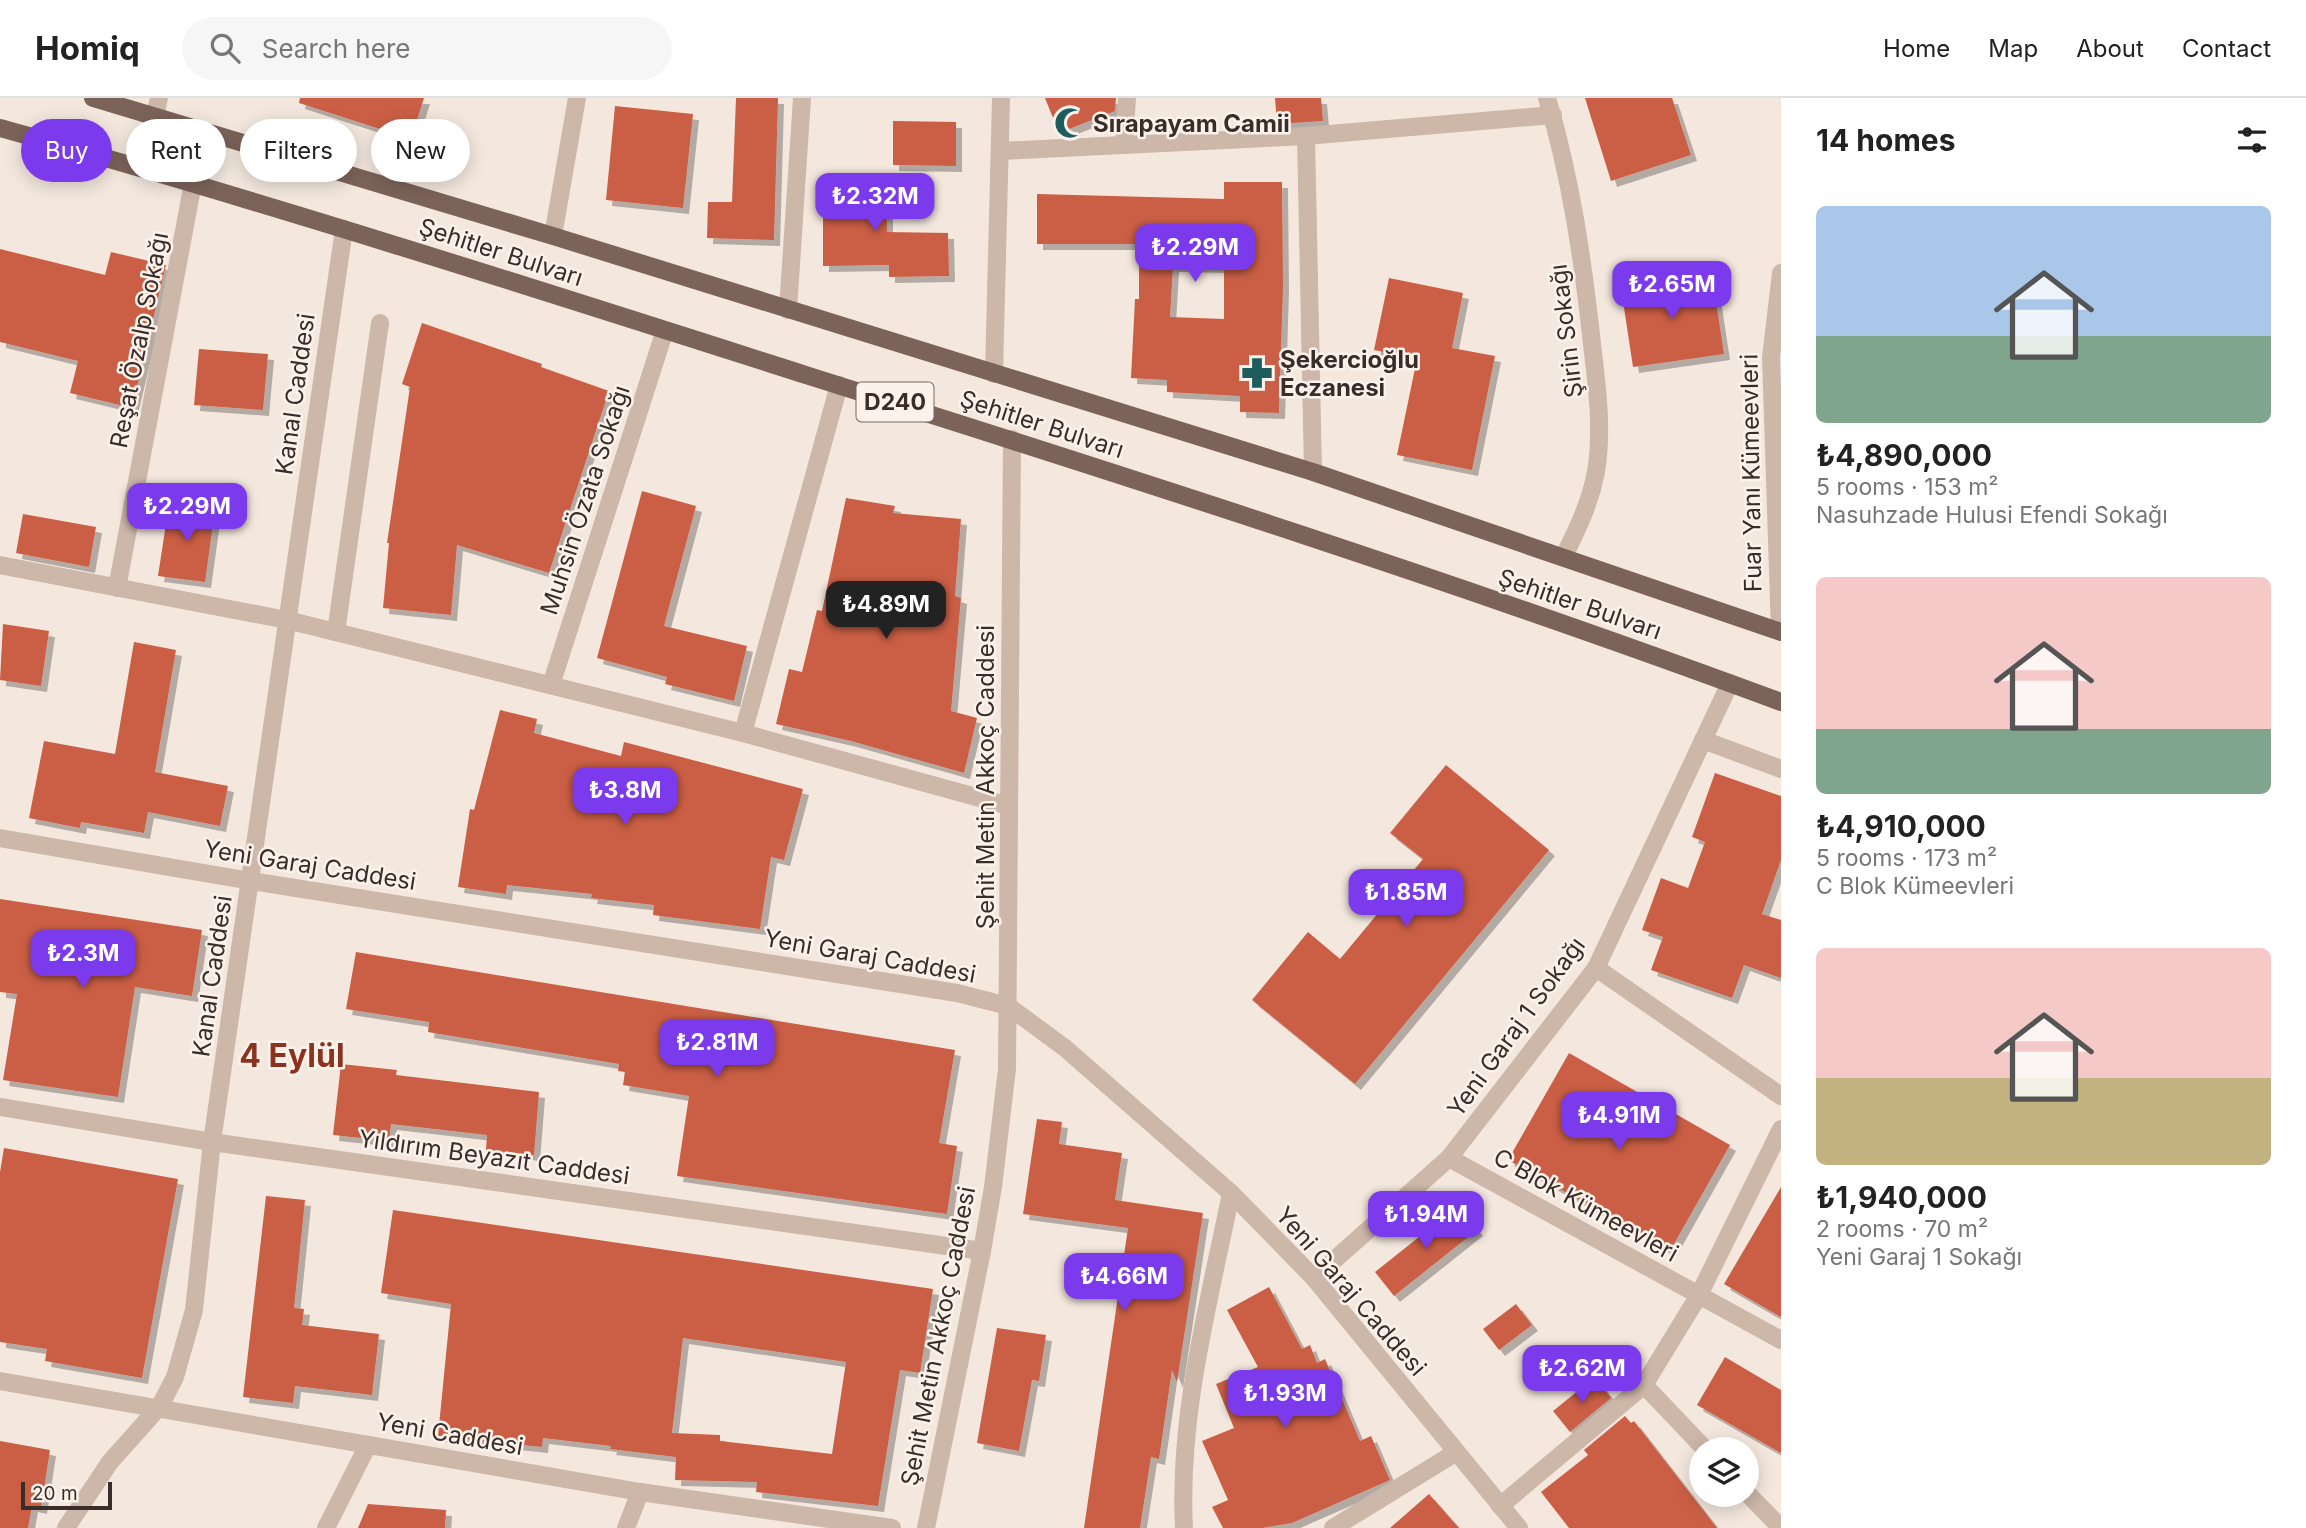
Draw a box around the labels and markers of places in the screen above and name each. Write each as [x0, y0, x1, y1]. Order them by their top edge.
mosque icon: Sırapayam Camii [1053, 106, 1087, 140]
place label: Sırapayam Camii [1093, 109, 1290, 138]
pin: ₺2.32M [818, 174, 932, 233]
pin: ₺2.29M [1138, 225, 1252, 284]
pin: ₺2.65M [1615, 262, 1729, 321]
place label: Şekercioğlu Eczanesi [1280, 345, 1419, 402]
pharmacy icon: Şekercioğlu Eczanesi [1240, 356, 1274, 390]
pin: ₺2.29M [130, 484, 244, 543]
pin: ₺4.89M [829, 582, 943, 641]
pin: ₺3.8M [576, 768, 674, 827]
pin: ₺1.85M [1349, 870, 1463, 929]
pin: ₺2.3M [34, 930, 132, 990]
pin: ₺2.81M [660, 1020, 774, 1079]
pin: ₺4.91M [1562, 1093, 1676, 1152]
pin: ₺1.94M [1369, 1192, 1483, 1251]
pin: ₺4.66M [1067, 1254, 1181, 1313]
pin: ₺2.62M [1525, 1346, 1639, 1405]
pin: ₺1.93M [1228, 1370, 1342, 1430]

